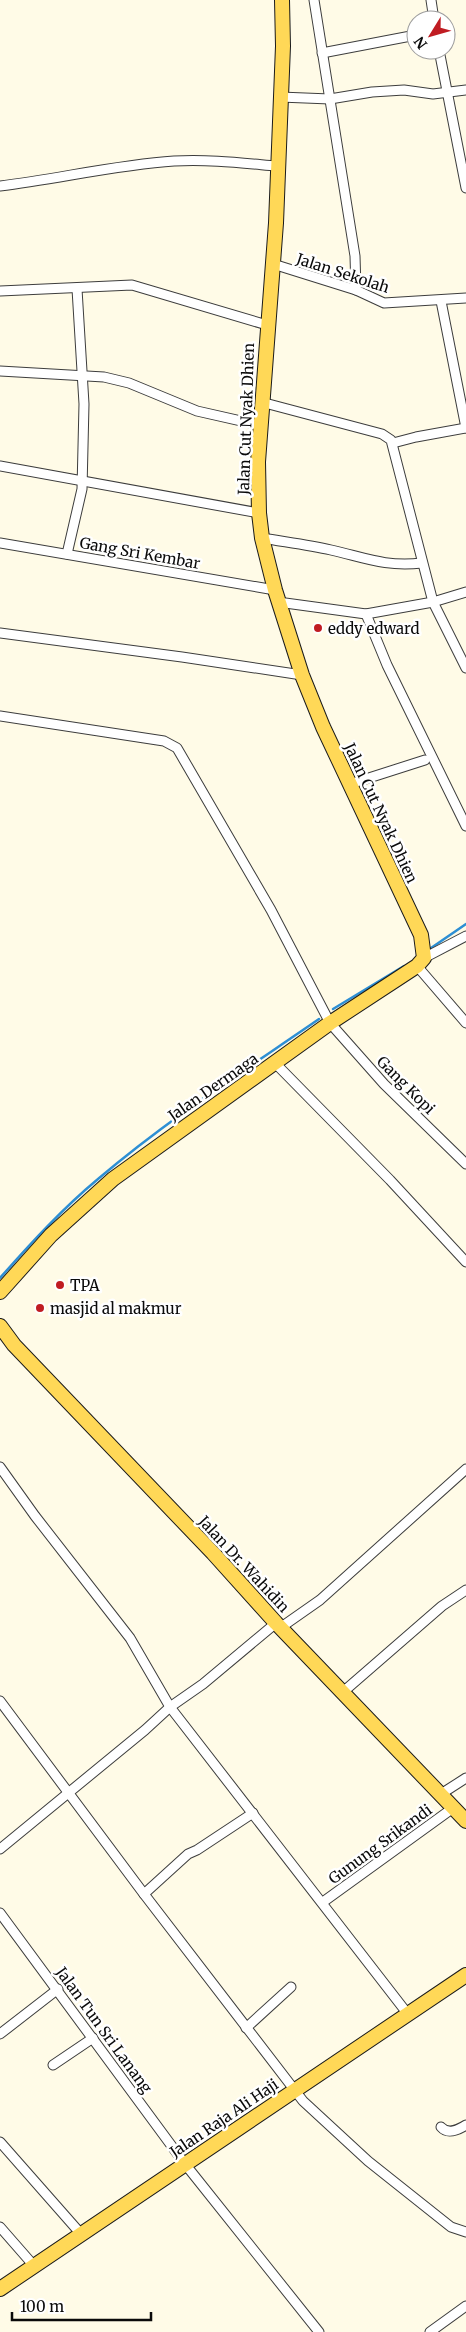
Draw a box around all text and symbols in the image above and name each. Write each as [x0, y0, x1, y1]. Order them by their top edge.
north arrow [406, 10, 456, 60]
text: N [410, 33, 431, 53]
street label: Jalan Sekolah [293, 249, 392, 297]
street label: Jalan Cut Nyak Dhien [234, 342, 258, 496]
street label: Gang Sri Kembar [78, 533, 202, 573]
place label: eddy edward [328, 619, 419, 638]
marker: eddy edward [312, 622, 324, 634]
street label: Jalan Cut Nyak Dhien [340, 739, 422, 886]
street label: Jalan Dermaga [163, 1049, 262, 1126]
street label: Gang Kopi [373, 1052, 439, 1118]
place label: TPA [70, 1276, 100, 1295]
marker: TPA [54, 1279, 66, 1291]
place label: masjid al makmur [50, 1299, 182, 1318]
marker: masjid al makmur [34, 1302, 46, 1314]
street label: Jalan Dr. Wahidin [194, 1511, 294, 1616]
street label: Gunung Srikandi [325, 1800, 436, 1888]
street label: Jalan Tun Sri Lanang [51, 1962, 156, 2097]
street label: Jalan Raja Ali Haji [165, 2075, 282, 2162]
scale bar [12, 2290, 151, 2322]
text: 100 m [20, 2297, 64, 2316]

